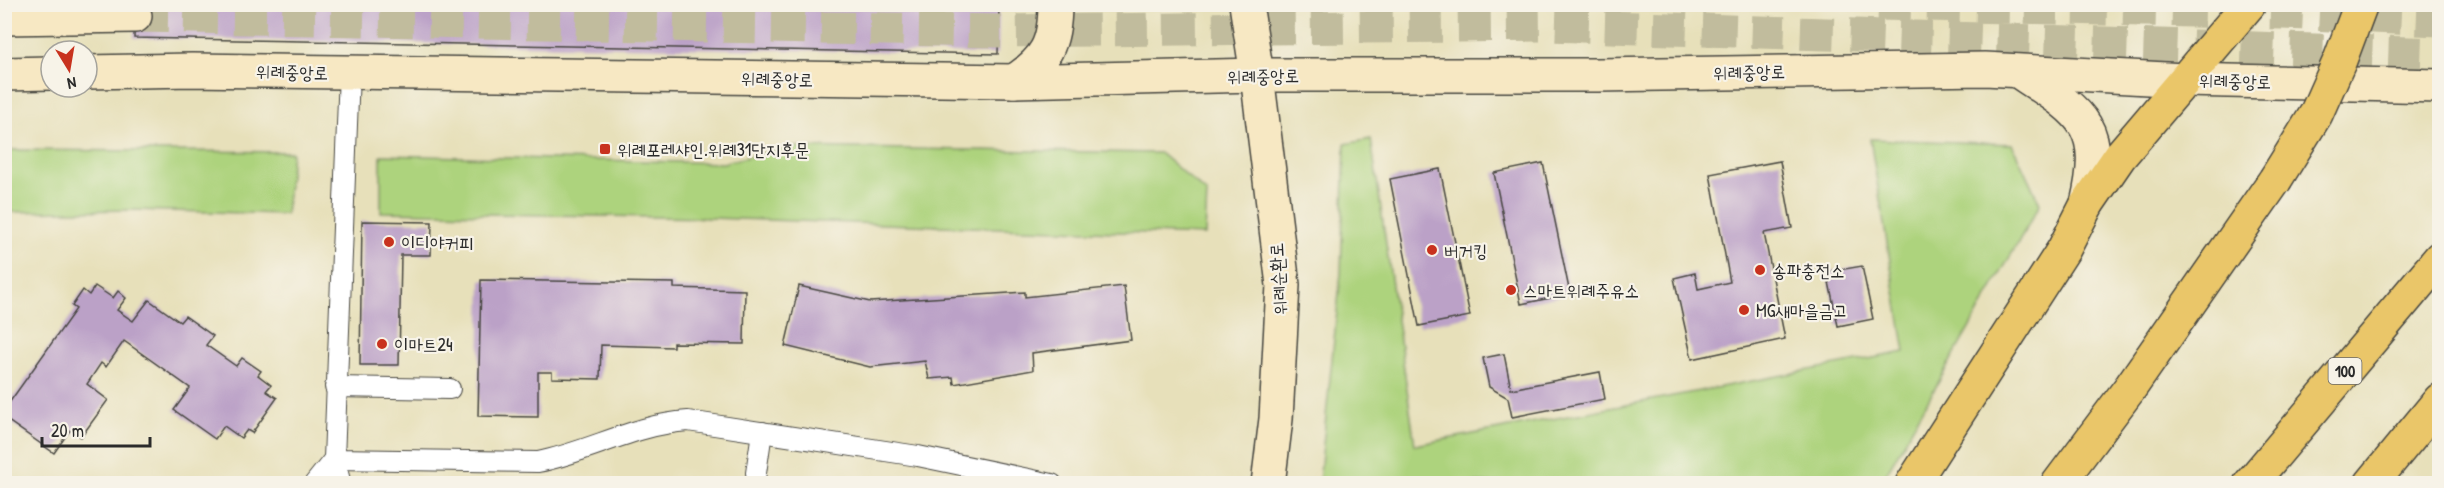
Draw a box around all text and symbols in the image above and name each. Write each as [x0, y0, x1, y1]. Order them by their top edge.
north arrow [39, 39, 99, 99]
street label: 위례중앙로 [256, 59, 328, 85]
street label: 위례중앙로 [1713, 59, 1785, 85]
street label: 위례중앙로 [1227, 63, 1299, 89]
street label: 위례중앙로 [741, 66, 813, 92]
street label: 위례중앙로 [2199, 68, 2271, 94]
text: N [65, 72, 78, 95]
place label: 위례포레샤인.위례31단지후문 [617, 137, 809, 162]
marker: 위례포레샤인.위례31단지후문 [598, 142, 612, 156]
place label: 이디야커피 [401, 230, 473, 255]
marker: 이디야커피 [382, 235, 396, 249]
place label: 버거킹 [1444, 238, 1487, 263]
street label: 위례순환로 [1264, 242, 1292, 316]
marker: 버거킹 [1425, 243, 1439, 257]
place label: 송파충전소 [1772, 258, 1844, 283]
marker: 송파충전소 [1753, 263, 1767, 277]
place label: 스마트위례주유소 [1523, 278, 1639, 303]
marker: 스마트위례주유소 [1504, 283, 1518, 297]
place label: MG새마을금고 [1756, 298, 1848, 323]
marker: MG새마을금고 [1737, 303, 1751, 317]
place label: 이마트24 [394, 332, 453, 357]
marker: 이마트24 [375, 337, 389, 351]
road number: 100 [2328, 358, 2362, 384]
scale bar [42, 410, 150, 448]
text: 20 m [51, 418, 84, 443]

